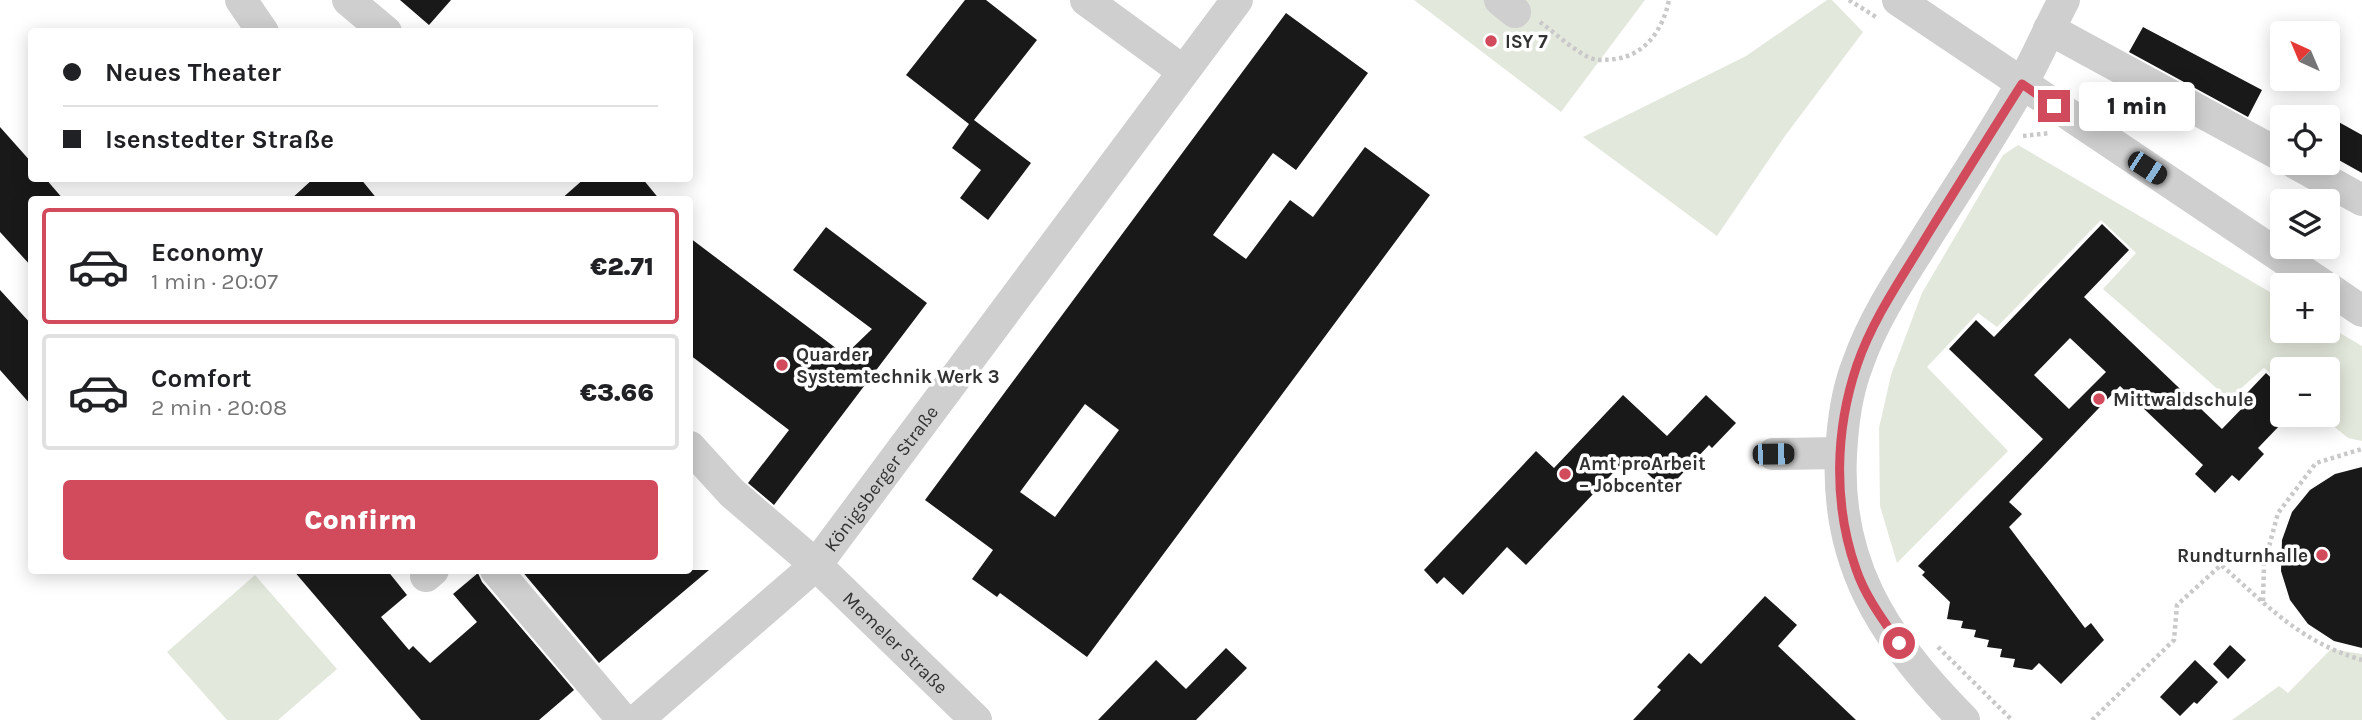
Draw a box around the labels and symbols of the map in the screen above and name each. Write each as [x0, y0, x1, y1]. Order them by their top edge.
north arrow [2270, 21, 2340, 91]
place label: ISY 7 [1505, 31, 1548, 53]
marker: ISY 7 [1483, 33, 1499, 49]
callout: 1 min [2078, 82, 2194, 130]
route end [2038, 90, 2070, 122]
car [2124, 148, 2171, 188]
place label: Quarder Systemtechnik Werk 3 [796, 344, 1000, 388]
marker: Quarder Systemtechnik Werk 3 [774, 357, 790, 373]
place label: Mittwaldschule [2113, 389, 2254, 411]
marker: Mittwaldschule [2091, 391, 2107, 407]
street label: Königsberger Straße [820, 401, 943, 556]
car [1752, 443, 1795, 465]
place label: Amt proArbeit – Jobcenter [1579, 453, 1706, 497]
marker: Amt proArbeit – Jobcenter [1557, 466, 1573, 482]
place label: Rundturnhalle [2177, 545, 2308, 567]
marker: Rundturnhalle [2314, 547, 2330, 563]
street label: Memeler Straße [838, 587, 952, 699]
route start [1883, 627, 1915, 659]

